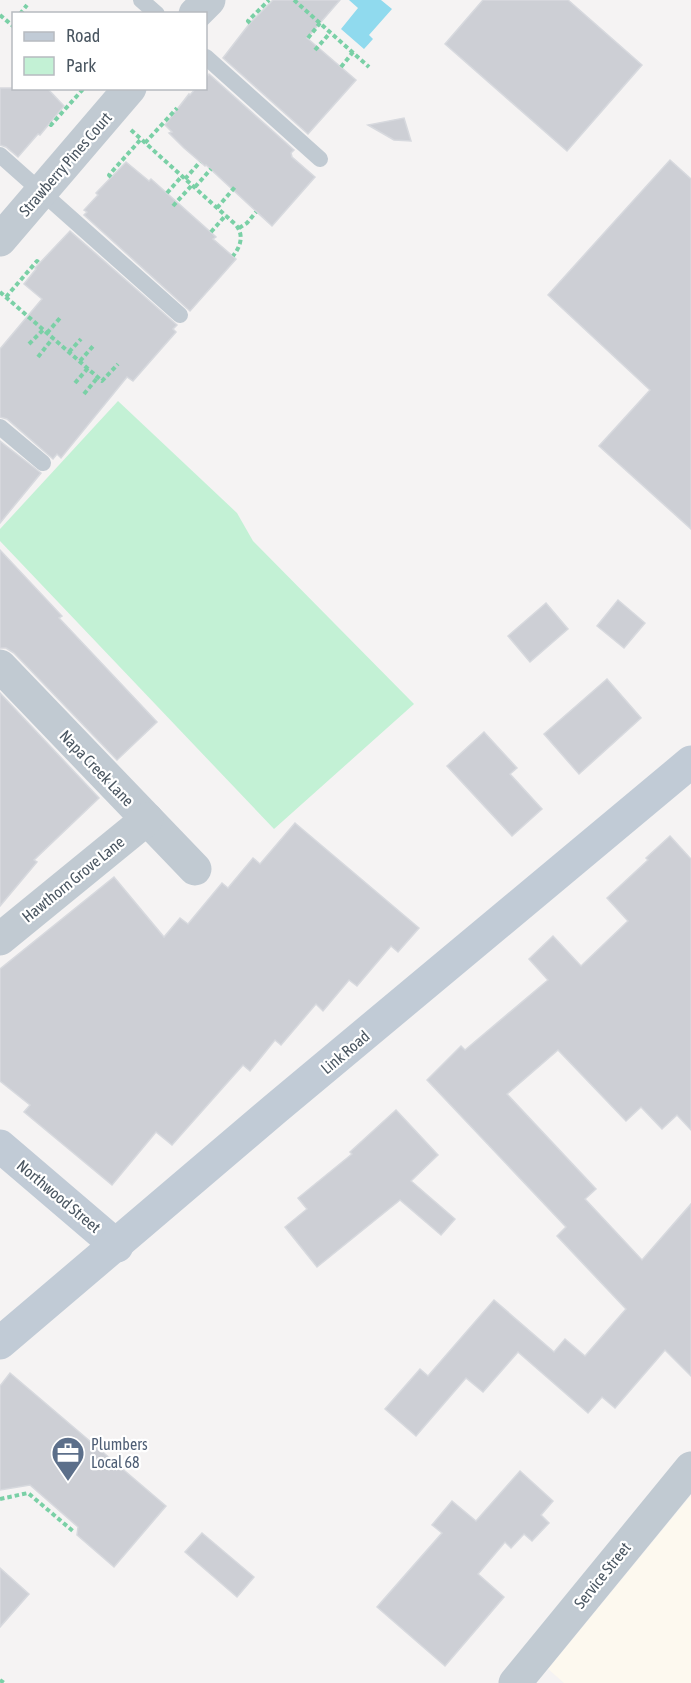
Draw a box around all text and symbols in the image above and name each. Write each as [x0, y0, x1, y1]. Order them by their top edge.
legend [12, 12, 207, 90]
text: Road [66, 25, 100, 46]
text: Park [66, 55, 96, 76]
street label: Strawberry Pines Court [15, 108, 116, 220]
street label: Napa Creek Lane [56, 726, 138, 810]
street label: Hawthorn Grove Lane [18, 832, 128, 926]
street label: Link Road [317, 1027, 373, 1077]
street label: Northwood Street [14, 1156, 105, 1236]
office icon: Plumbers Local 68 [50, 1435, 86, 1482]
place label: Plumbers Local 68 [91, 1435, 148, 1471]
street label: Service Street [570, 1538, 634, 1612]

